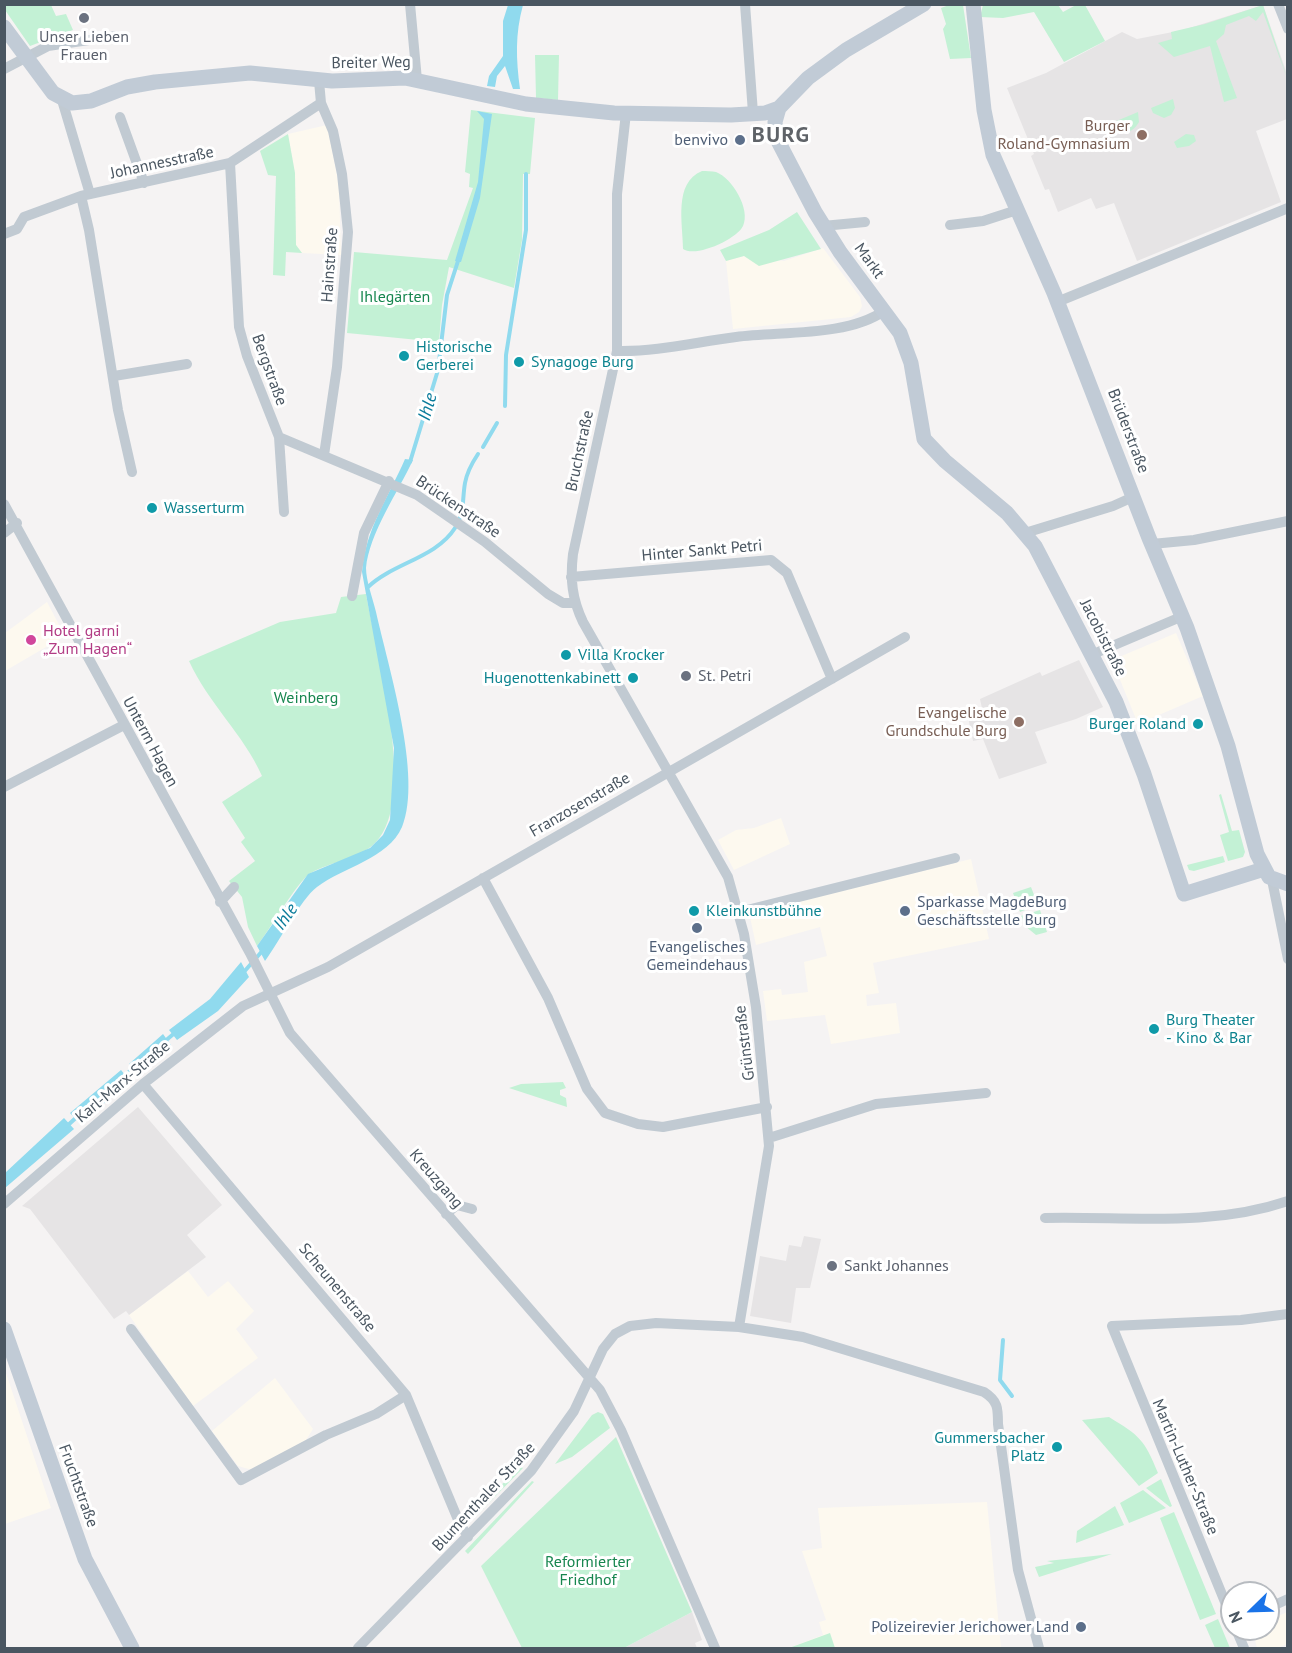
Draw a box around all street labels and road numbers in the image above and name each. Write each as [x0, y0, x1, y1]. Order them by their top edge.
street label: Breiter Weg [331, 53, 411, 73]
street label: Johannesstraße [108, 143, 216, 183]
street label: Hainstraße [318, 227, 342, 303]
street label: Markt [850, 240, 888, 282]
street label: Bergstraße [247, 332, 291, 408]
street label: Brüderstraße [1103, 386, 1153, 476]
street label: Bruchstraße [562, 409, 598, 493]
street label: Brückenstraße [412, 472, 504, 542]
street label: Hinter Sankt Petri [641, 536, 763, 566]
street label: Jacobistraße [1075, 596, 1131, 680]
street label: Unterm Hagen [118, 694, 182, 790]
street label: Franzosenstraße [526, 769, 634, 841]
street label: Grünstraße [731, 1004, 759, 1082]
street label: Karl-Marx-Straße [72, 1037, 174, 1127]
street label: Kreuzgang [405, 1145, 467, 1213]
street label: Scheunenstraße [294, 1240, 380, 1336]
street label: Martin-Luther-Straße [1148, 1396, 1222, 1538]
street label: Blumenthaler Straße [429, 1439, 539, 1555]
street label: Fruchtstraße [54, 1442, 102, 1530]

